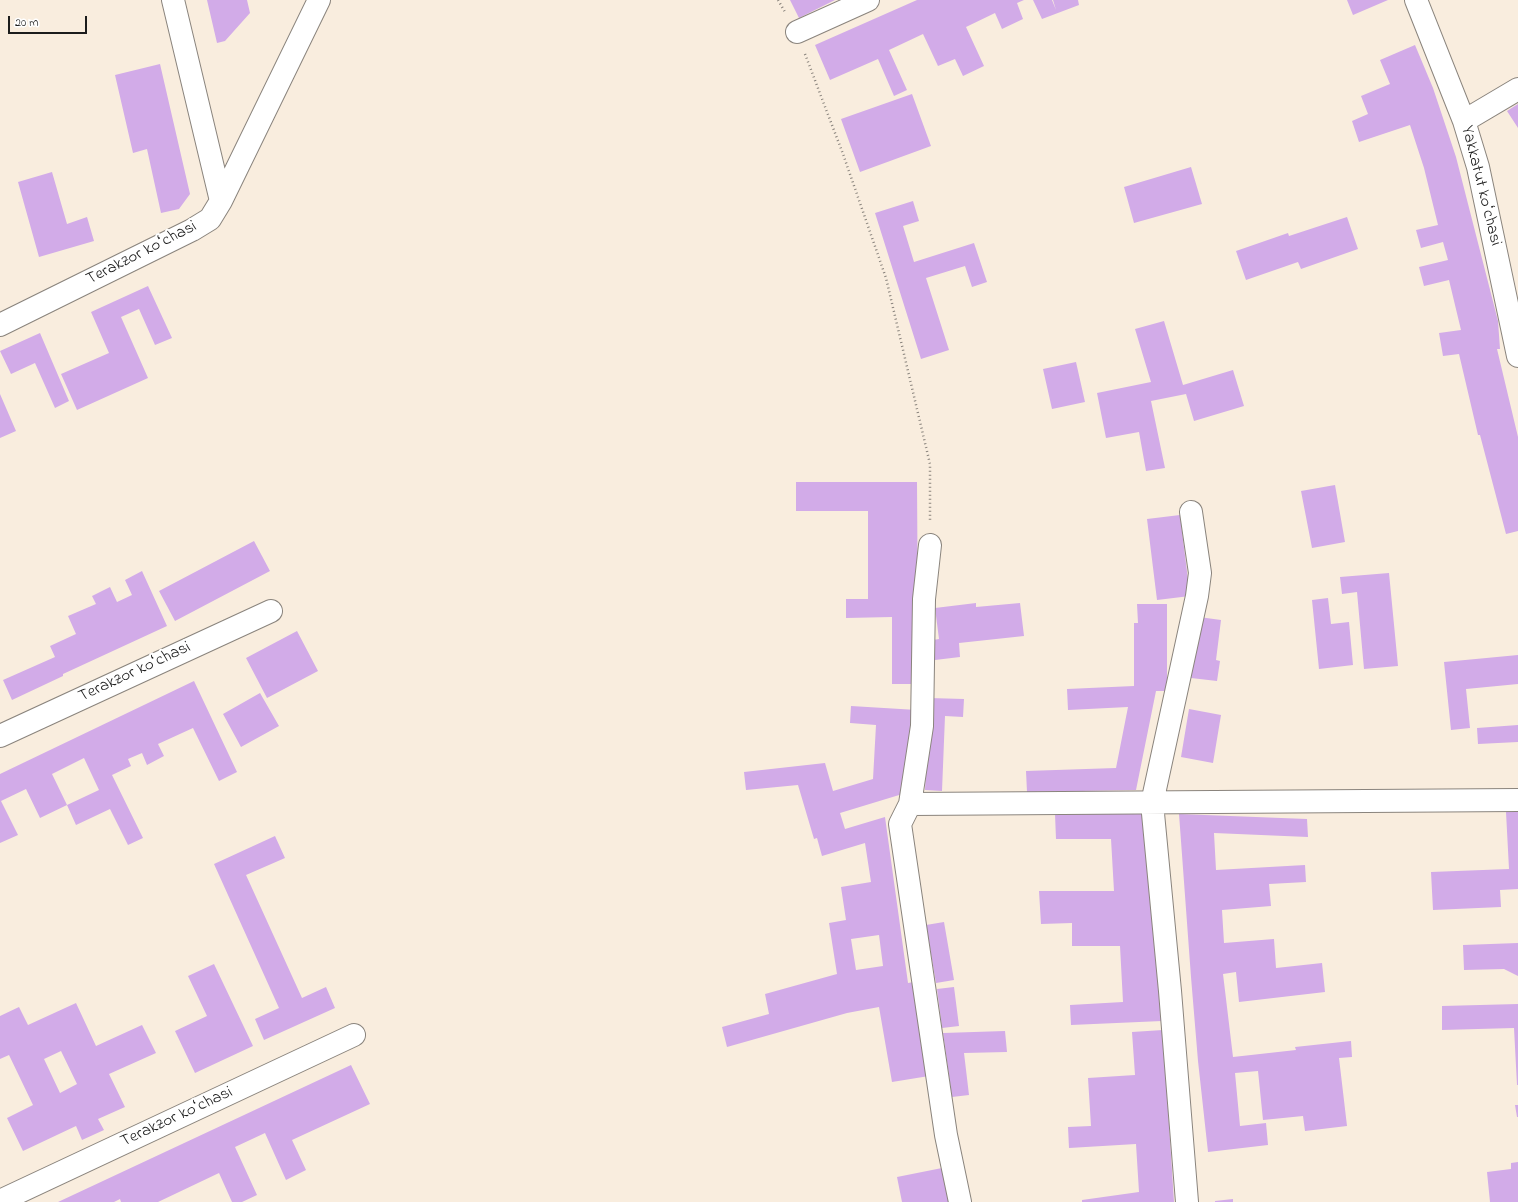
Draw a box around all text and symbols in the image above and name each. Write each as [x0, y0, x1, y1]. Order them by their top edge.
scale bar [10, 8, 89, 34]
text: 20 m [15, 14, 38, 32]
street label: Yakkatut koʻchasi [1455, 124, 1505, 248]
street label: Terakzor koʻchasi [83, 217, 201, 291]
street label: Terakzor koʻchasi [76, 638, 194, 708]
street label: Terakzor koʻchasi [118, 1083, 236, 1153]

